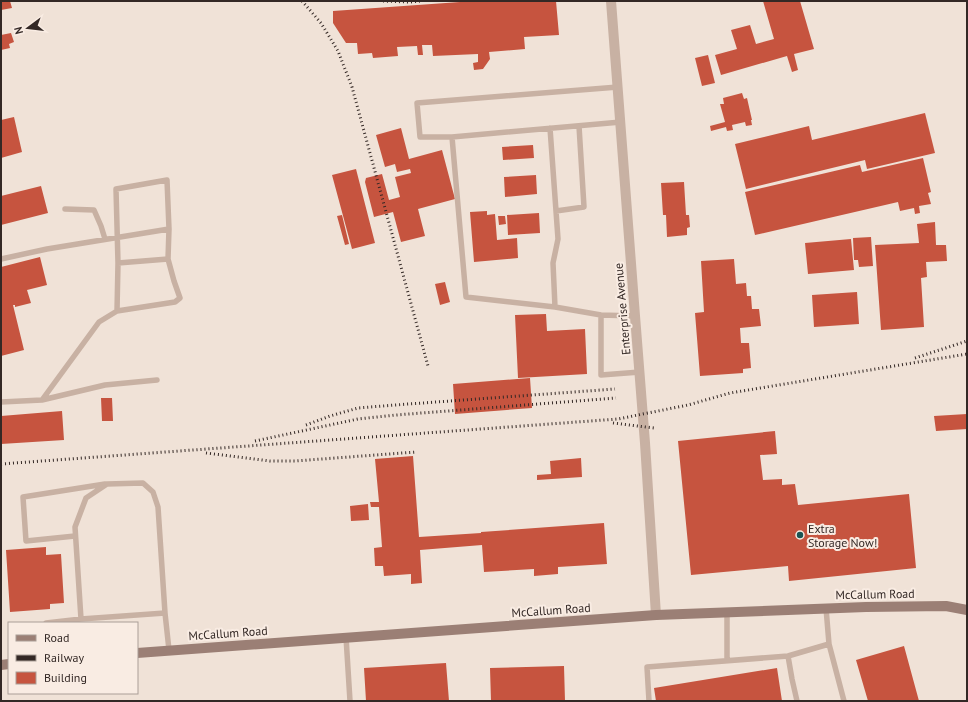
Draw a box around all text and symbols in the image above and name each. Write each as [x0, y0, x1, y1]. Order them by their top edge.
north arrow [8, 8, 48, 48]
text: N [11, 25, 26, 36]
street label: Enterprise Avenue [611, 262, 633, 356]
place label: Extra Storage Now! [808, 521, 877, 550]
marker: Extra Storage Now! [795, 530, 805, 540]
street label: McCallum Road [835, 586, 915, 602]
street label: McCallum Road [511, 600, 591, 620]
legend [8, 622, 138, 694]
street label: McCallum Road [188, 623, 268, 643]
text: Road [44, 630, 69, 645]
text: Railway [44, 650, 84, 665]
text: Building [44, 670, 87, 685]

